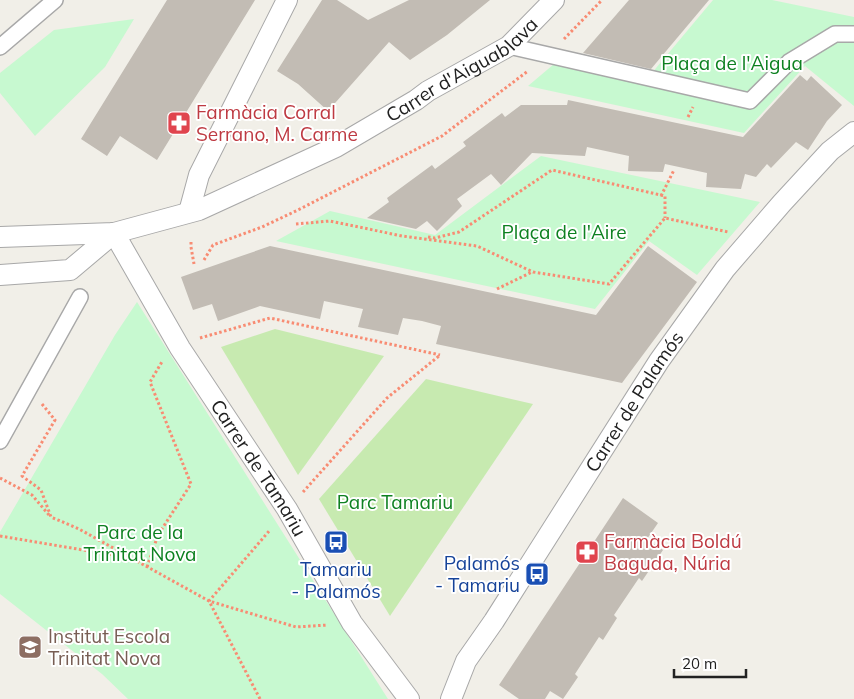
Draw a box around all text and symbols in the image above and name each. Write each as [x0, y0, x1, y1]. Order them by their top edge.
street label: Carrer d'Aiguablava [382, 12, 543, 127]
park label: Plaça de l'Aigua [661, 51, 803, 75]
place label: Farmàcia Corral Serrano, M. Carme [196, 100, 358, 146]
pharmacy icon: Farmàcia Corral Serrano, M. Carme [166, 110, 192, 136]
park label: Plaça de l'Aire [502, 220, 627, 244]
street label: Carrer de Palamós [580, 326, 688, 476]
street label: Carrer de Tamariu [205, 395, 312, 541]
park label: Parc Tamariu [337, 490, 453, 514]
park label: Parc de la Trinitat Nova [84, 520, 196, 566]
bus stop icon: Tamariu - Palamós [323, 529, 349, 555]
place label: Farmàcia Boldú Baguda, Núria [604, 529, 742, 575]
pharmacy icon: Farmàcia Boldú Baguda, Núria [574, 539, 600, 565]
place label: Palamós - Tamariu [435, 551, 520, 597]
place label: Tamariu - Palamós [291, 557, 381, 603]
bus stop icon: Palamós - Tamariu [524, 561, 550, 587]
place label: Institut Escola Trinitat Nova [48, 624, 170, 670]
school or university icon: Institut Escola Trinitat Nova [17, 634, 43, 660]
scale bar [674, 646, 746, 678]
text: 20 m [682, 654, 717, 673]

